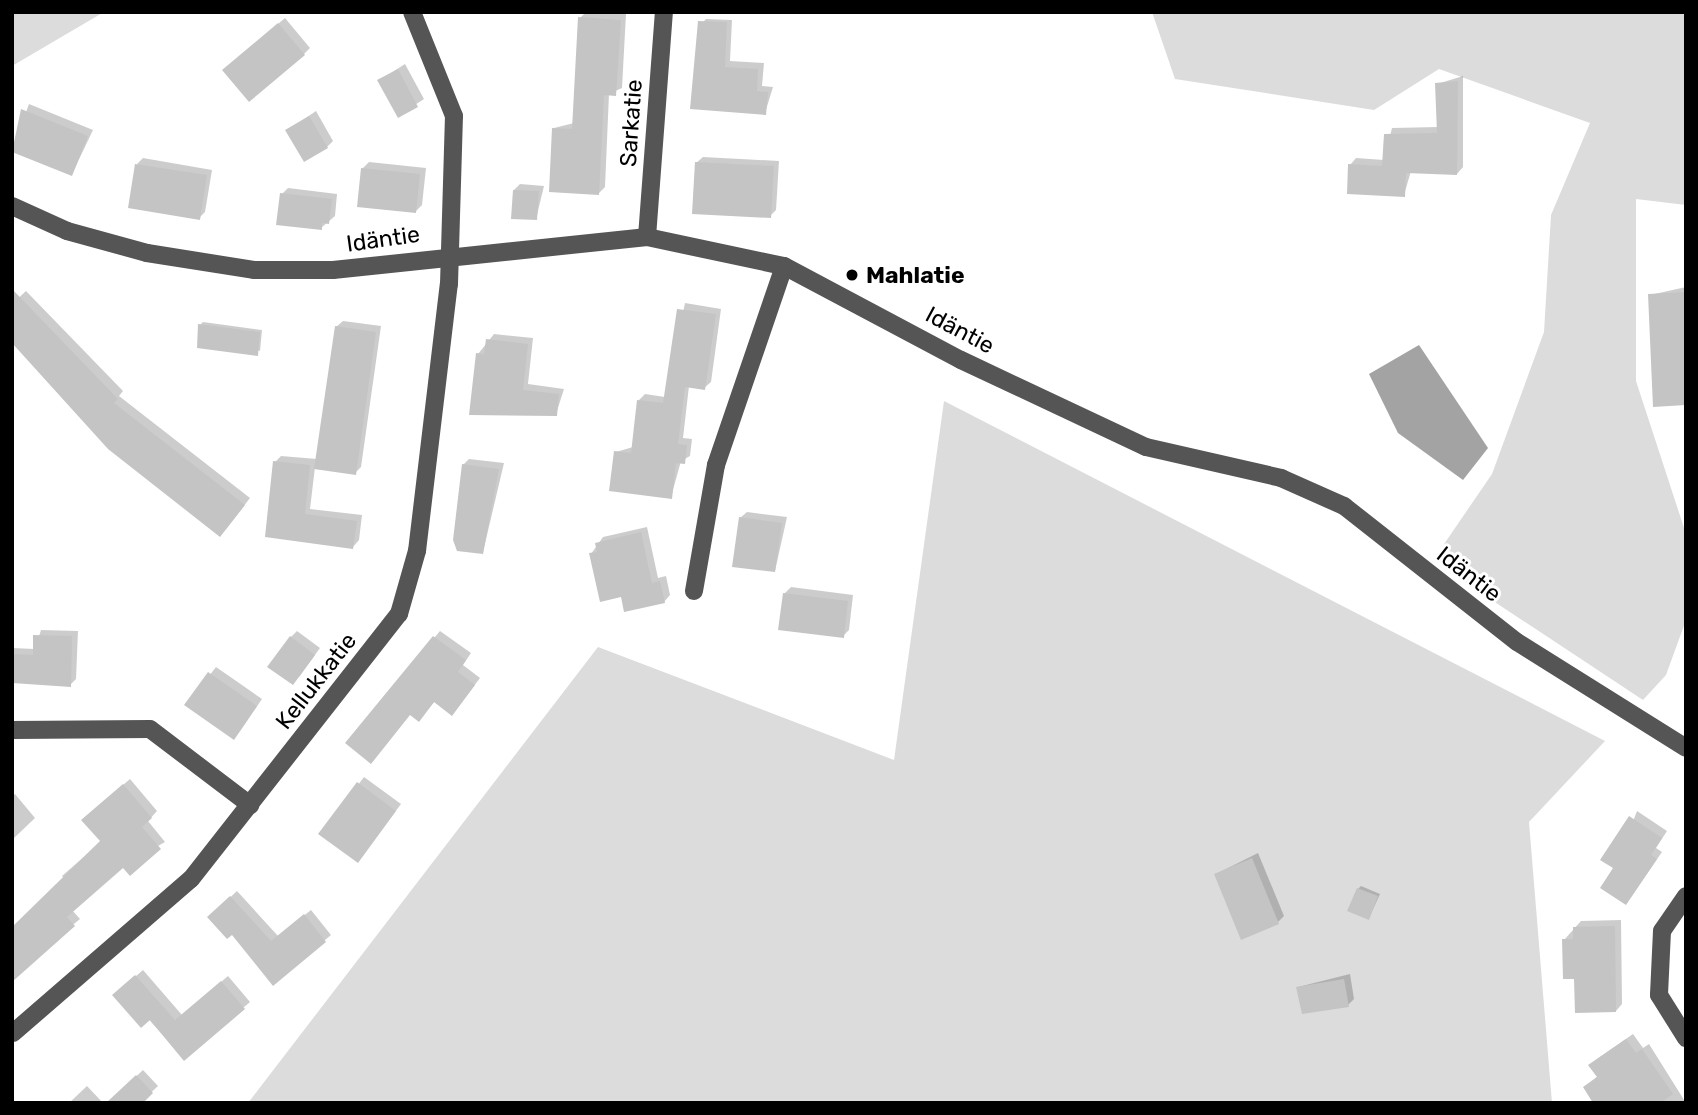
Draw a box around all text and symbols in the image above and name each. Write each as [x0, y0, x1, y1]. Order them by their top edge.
street label: Sarkatie [614, 78, 648, 168]
street label: Idäntie [345, 220, 421, 258]
place label: Mahlatie [866, 261, 965, 289]
marker: Mahlatie [844, 267, 860, 283]
street label: Idäntie [921, 300, 999, 360]
street label: Idäntie [1431, 540, 1507, 608]
street label: Kellukkatie [270, 627, 362, 735]

